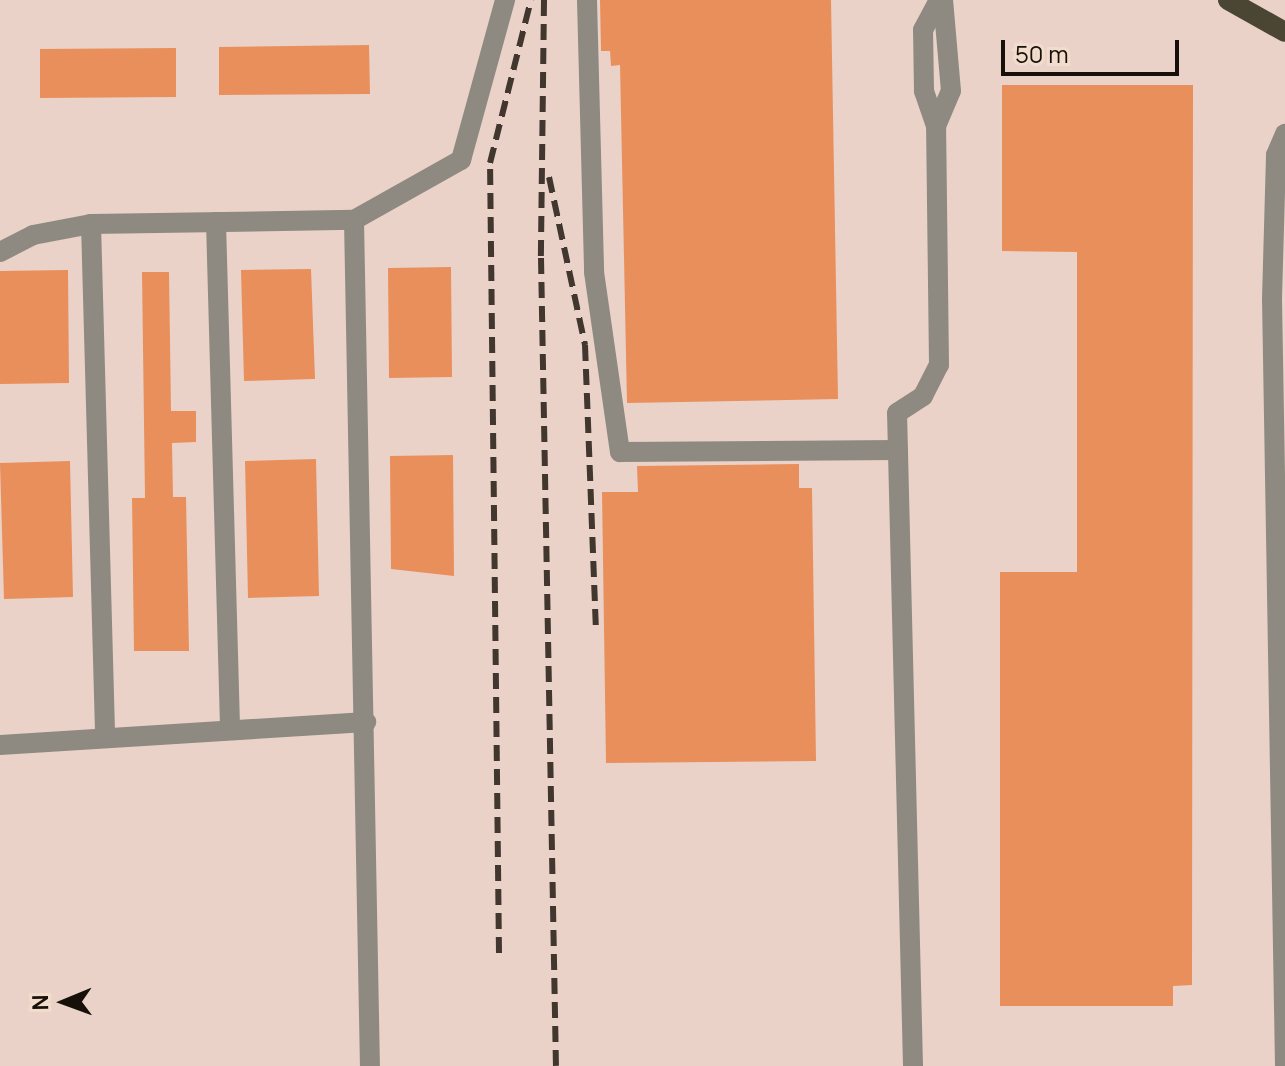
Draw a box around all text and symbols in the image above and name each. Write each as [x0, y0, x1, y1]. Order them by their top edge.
scale bar [1005, 24, 1183, 74]
text: 50 m [1015, 37, 1069, 70]
north arrow [24, 962, 104, 1042]
text: N [25, 994, 55, 1011]

